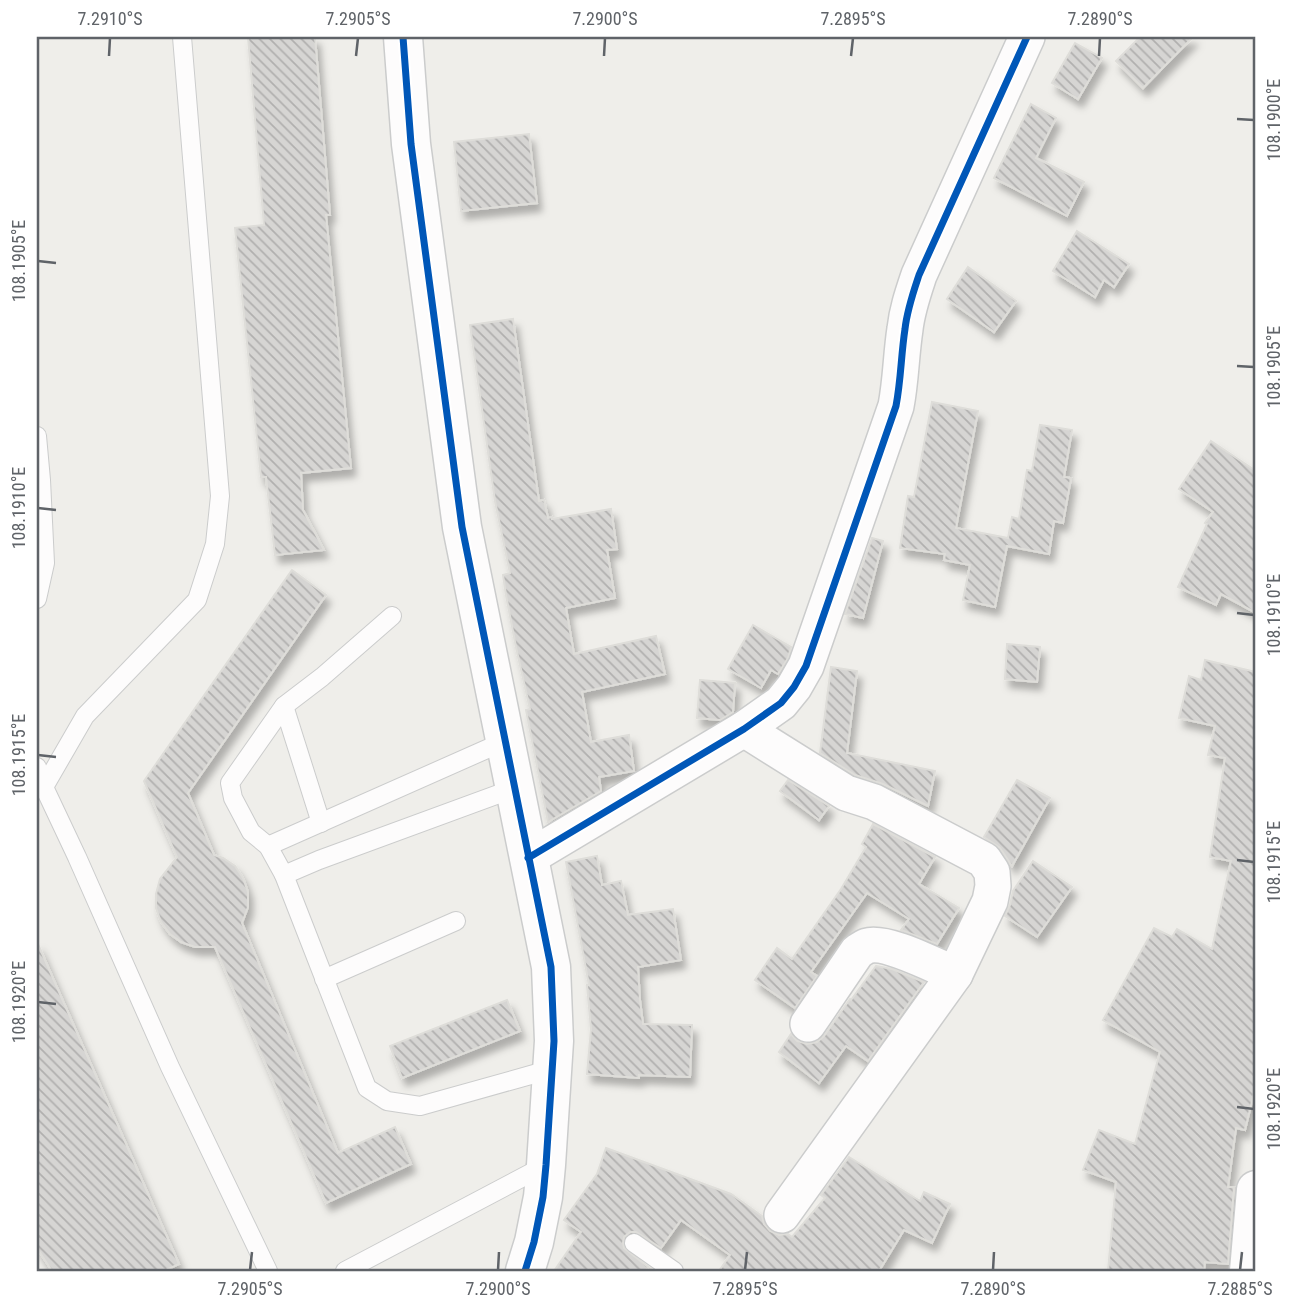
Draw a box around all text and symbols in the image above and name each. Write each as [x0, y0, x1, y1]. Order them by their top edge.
text: 7.2910°S [77, 8, 143, 29]
text: 7.2905°S [325, 8, 391, 29]
text: 7.2900°S [572, 8, 638, 29]
text: 7.2895°S [820, 8, 886, 29]
text: 7.2890°S [1067, 8, 1133, 29]
text: 108.1900°E [1263, 79, 1284, 161]
text: 108.1905°E [8, 220, 29, 302]
text: 108.1905°E [1263, 326, 1284, 408]
text: 108.1910°E [8, 467, 29, 549]
text: 108.1910°E [1263, 574, 1284, 656]
text: 108.1915°E [8, 714, 29, 796]
text: 108.1915°E [1263, 821, 1284, 903]
text: 108.1920°E [8, 961, 29, 1043]
text: 108.1920°E [1263, 1068, 1284, 1150]
text: 7.2905°S [217, 1278, 283, 1299]
text: 7.2900°S [465, 1278, 531, 1299]
text: 7.2895°S [712, 1278, 778, 1299]
text: 7.2890°S [960, 1278, 1026, 1299]
text: 7.2885°S [1207, 1278, 1273, 1299]

